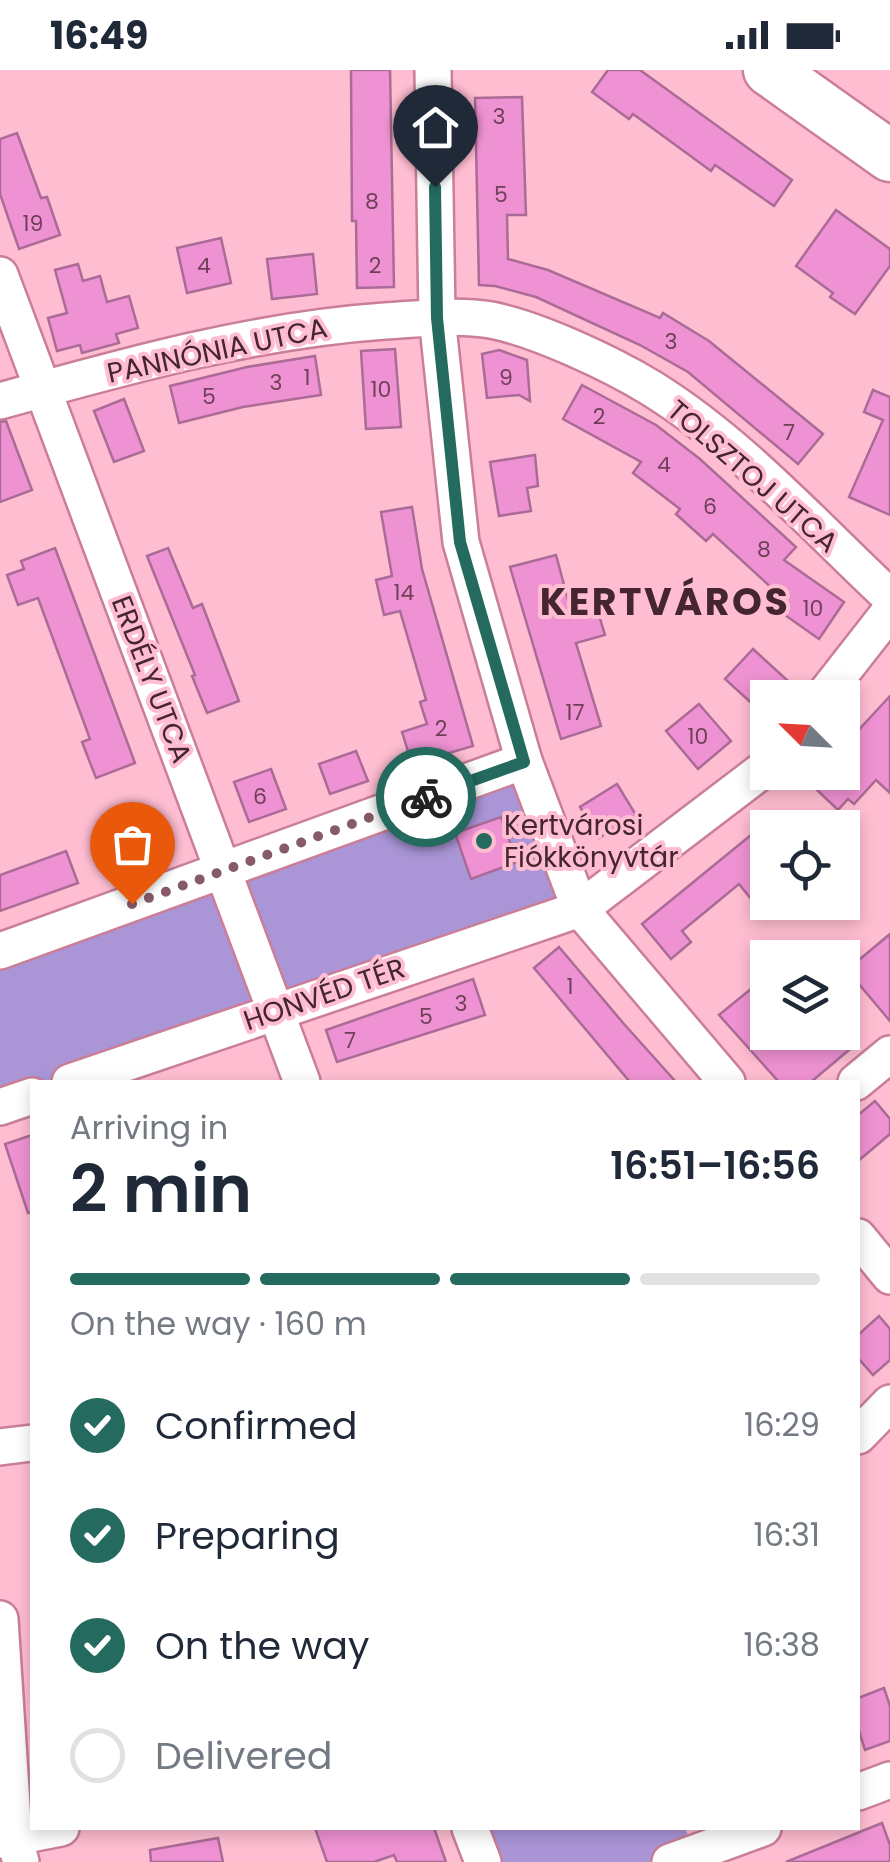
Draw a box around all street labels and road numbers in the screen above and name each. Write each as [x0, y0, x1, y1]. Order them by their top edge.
street label: PANNÓNIA UTCA [104, 308, 331, 393]
street label: TOLSZTOJ UTCA [659, 391, 847, 562]
street label: ERDÉLY UTCA [102, 590, 201, 768]
street label: HONVÉD TÉR [238, 949, 410, 1040]

